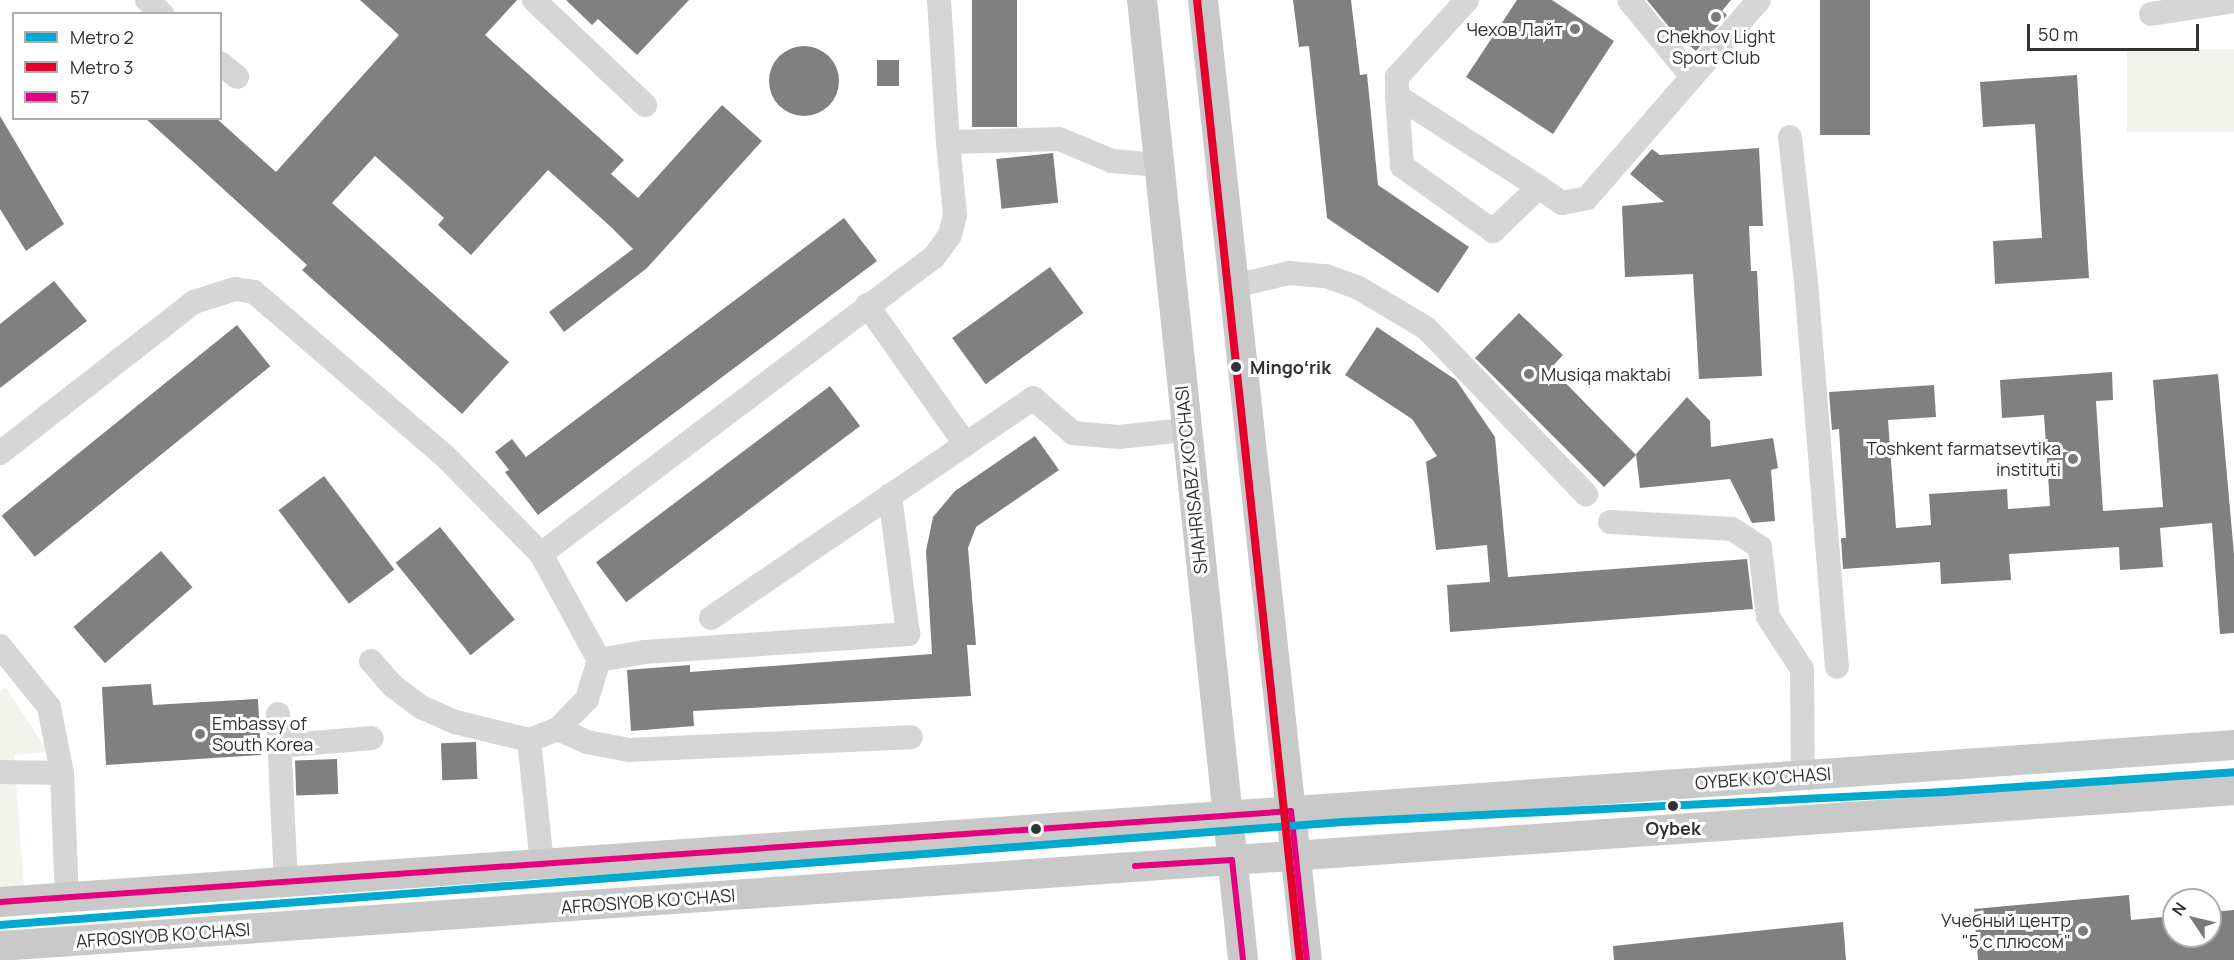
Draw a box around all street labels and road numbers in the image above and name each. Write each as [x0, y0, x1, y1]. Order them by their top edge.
street label: SHAHRISABZ KO'CHASI [1170, 385, 1212, 575]
street label: OYBEK KO'CHASI [1694, 762, 1832, 794]
street label: AFROSIYOB KO'CHASI [560, 884, 736, 918]
street label: AFROSIYOB KO'CHASI [75, 918, 251, 952]

